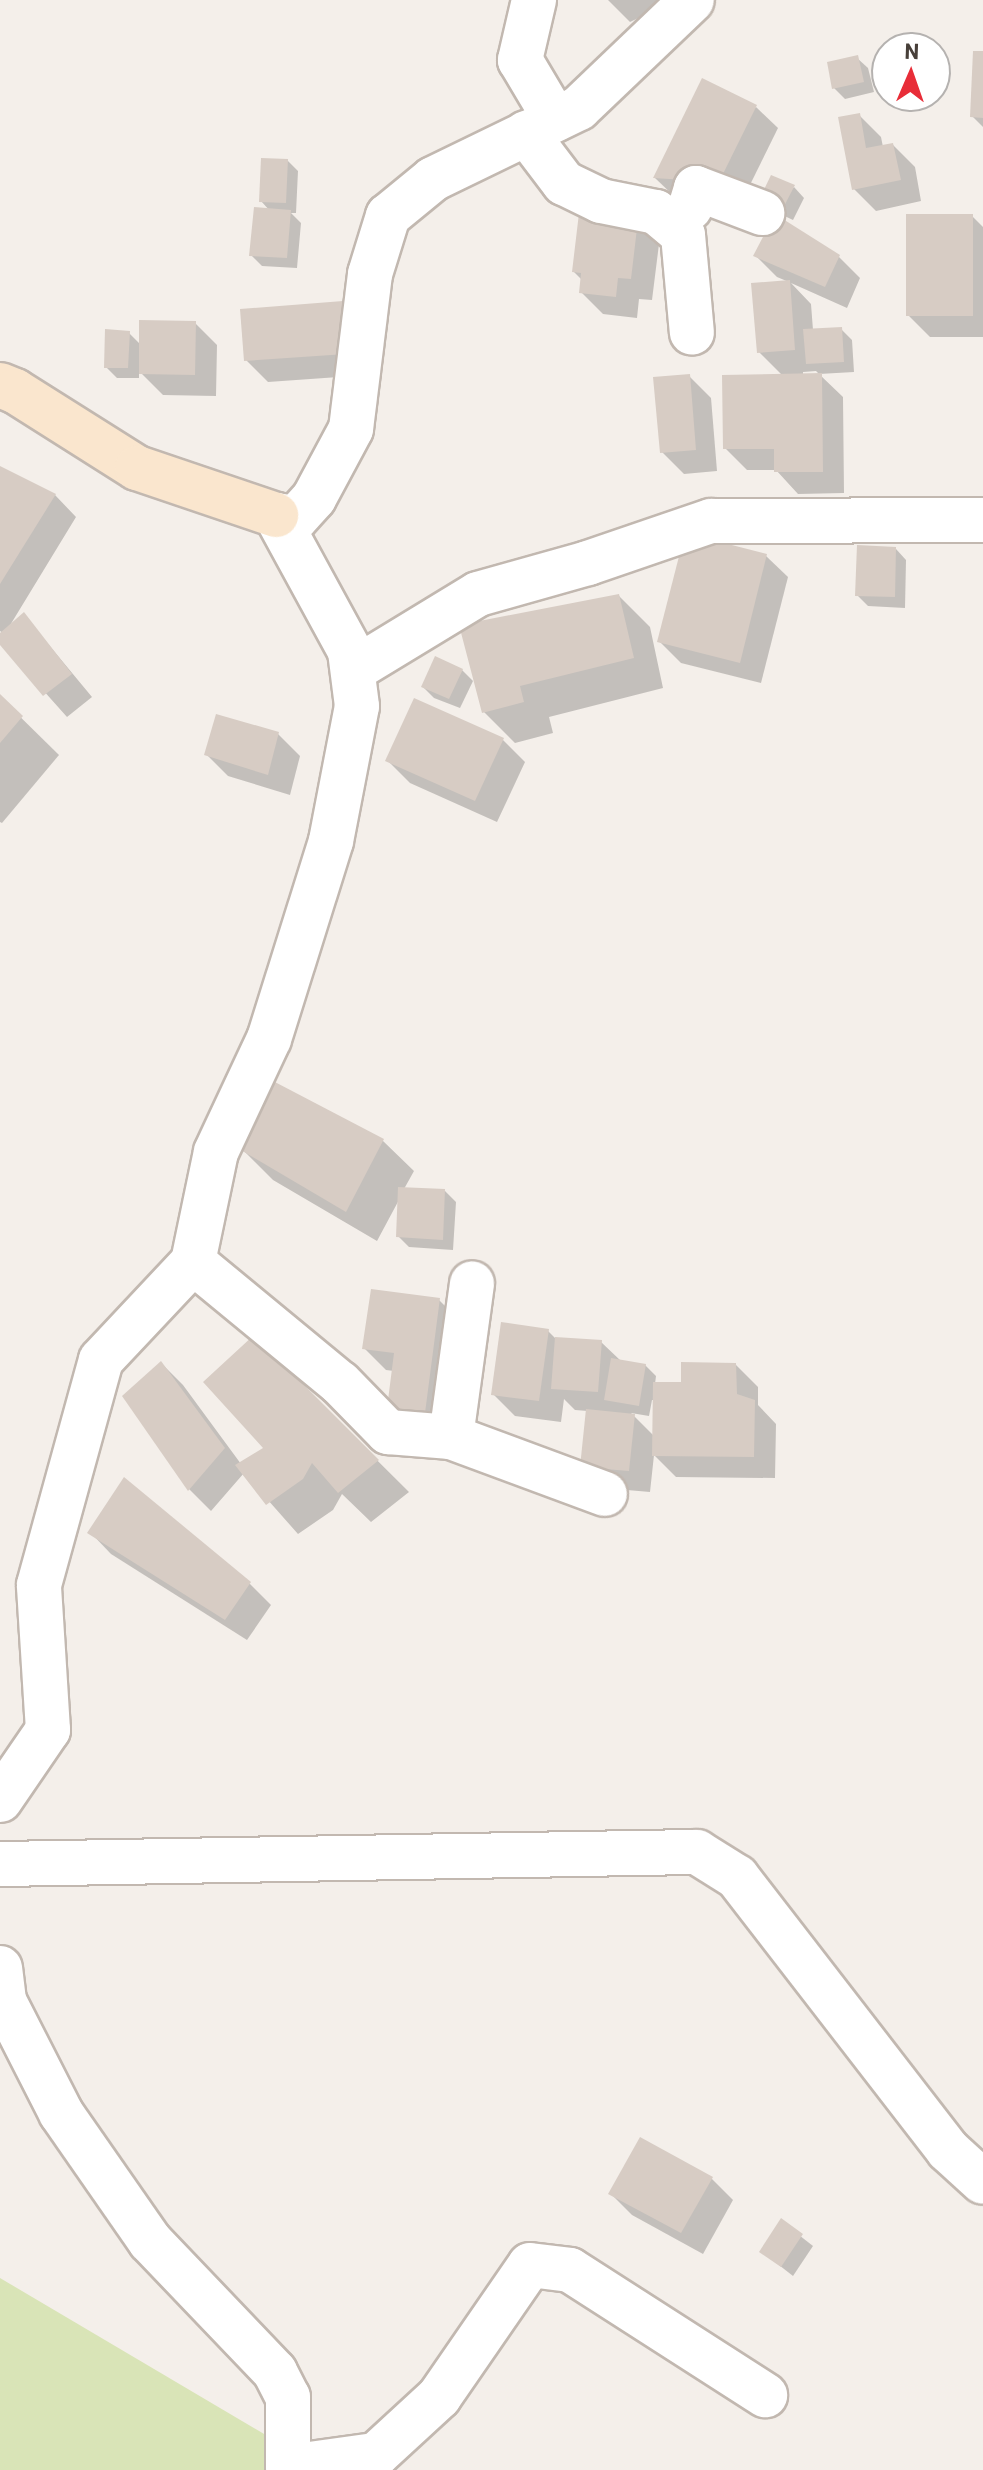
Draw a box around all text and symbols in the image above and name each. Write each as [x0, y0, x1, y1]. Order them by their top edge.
north arrow [871, 32, 951, 112]
text: N [904, 37, 920, 63]

